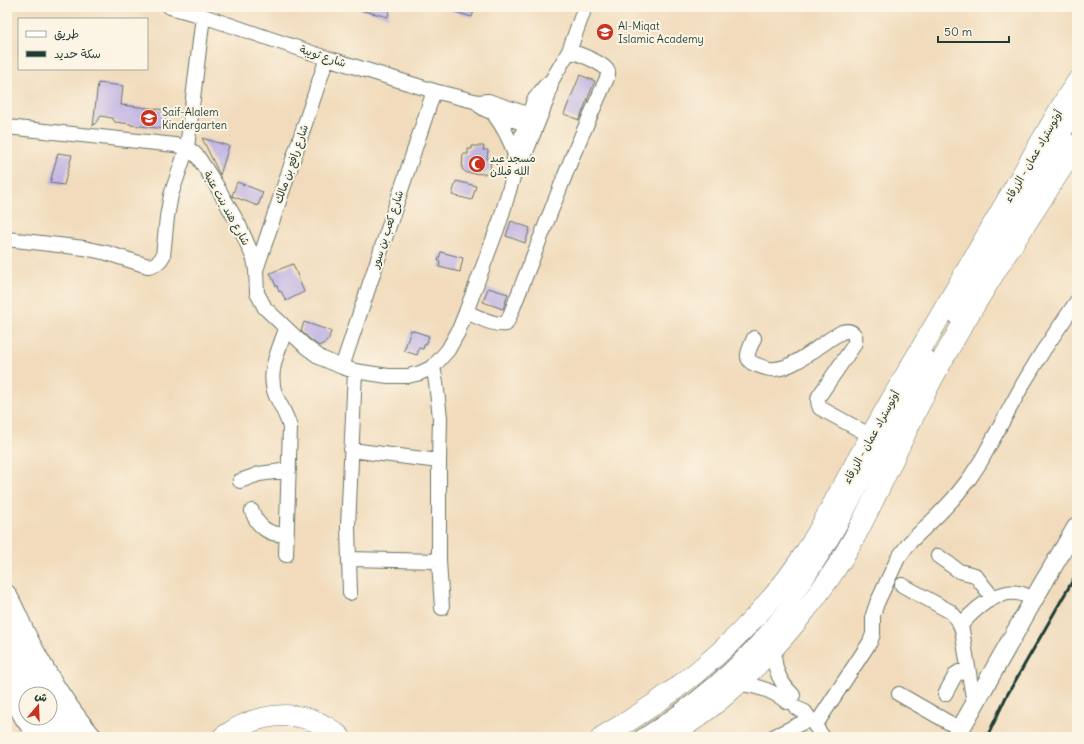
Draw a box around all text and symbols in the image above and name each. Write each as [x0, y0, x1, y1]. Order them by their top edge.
legend [18, 18, 148, 70]
scale bar [938, 18, 1009, 44]
place label: Al-Miqat Islamic Academy [618, 19, 704, 46]
school or university icon: Al-Miqat Islamic Academy [595, 22, 615, 42]
text: 50 m [944, 24, 973, 39]
text: طريق [54, 26, 79, 41]
street label: شارع ثويبة [298, 42, 348, 72]
text: سكة حديد [54, 46, 101, 61]
place label: Saif-Alalem Kindergarten [162, 105, 227, 132]
street label: أوتوستراد عمان - الزرقاء [1001, 107, 1066, 205]
school or university icon: Saif-Alalem Kindergarten [139, 108, 159, 128]
street label: شارع رافع بن مالك [271, 123, 313, 206]
place label: مسجد عبد الله قبلان [490, 151, 536, 179]
mosque icon: مسجد عبد الله قبلان [467, 154, 487, 174]
street label: شارع هند بنت عتبة [199, 168, 253, 249]
street label: شارع كعب بن سور [368, 188, 408, 271]
street label: أوتوستراد عمان - الزرقاء [840, 388, 903, 487]
north arrow [18, 686, 58, 726]
text: ش [33, 688, 49, 705]

